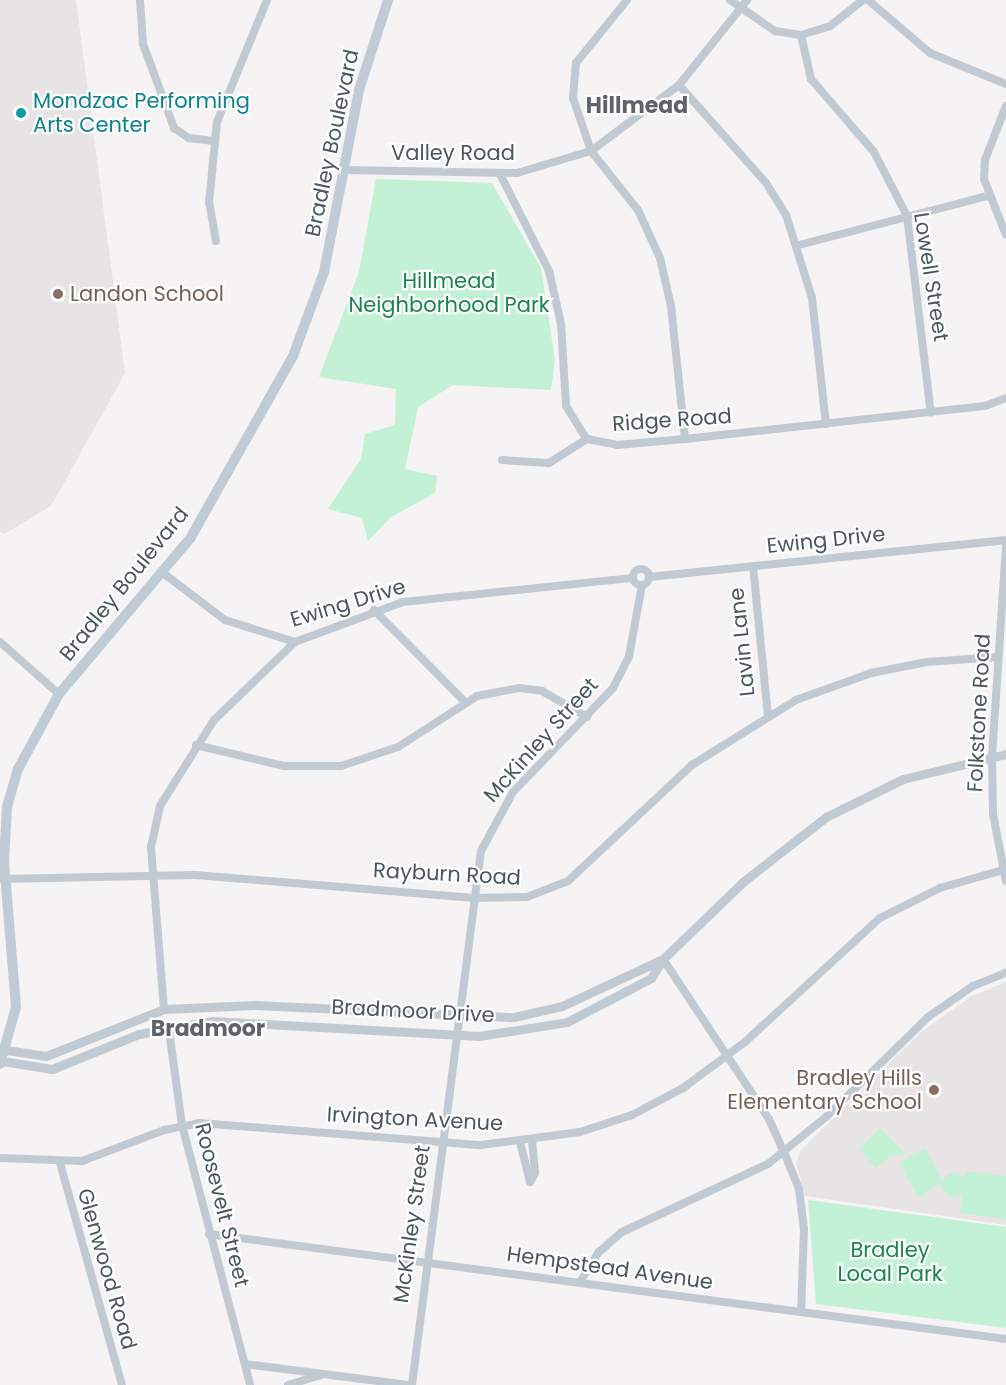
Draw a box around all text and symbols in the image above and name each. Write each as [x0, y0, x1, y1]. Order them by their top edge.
street label: Bradley Boulevard [300, 47, 364, 239]
place label: Mondzac Performing Arts Center [33, 88, 250, 138]
district label: Hillmead [586, 93, 688, 119]
marker: Mondzac Performing Arts Center [14, 106, 28, 120]
street label: Valley Road [391, 140, 515, 166]
street label: Lowell Street [908, 211, 954, 343]
park label: Hillmead Neighborhood Park [348, 268, 550, 318]
place label: Landon School [70, 281, 224, 307]
marker: Landon School [51, 287, 65, 301]
street label: Ridge Road [611, 403, 733, 437]
street label: Bradley Boulevard [54, 502, 194, 666]
street label: Ewing Drive [765, 521, 887, 559]
street label: Ewing Drive [287, 574, 409, 632]
street label: Lavin Lane [724, 586, 760, 698]
street label: Folkstone Road [962, 633, 996, 793]
street label: McKinley Street [478, 672, 604, 808]
street label: Rayburn Road [372, 858, 522, 890]
street label: Bradmoor Drive [331, 994, 495, 1028]
district label: Bradmoor [151, 1016, 265, 1042]
place label: Bradley Hills Elementary School [727, 1065, 922, 1115]
marker: Bradley Hills Elementary School [927, 1083, 941, 1097]
street label: Irvington Avenue [326, 1102, 504, 1136]
street label: Roosevelt Street [189, 1120, 255, 1290]
street label: McKinley Street [388, 1143, 436, 1305]
street label: Glenwood Road [72, 1186, 142, 1352]
park label: Bradley Local Park [837, 1237, 943, 1287]
street label: Hempstead Avenue [505, 1241, 715, 1295]

